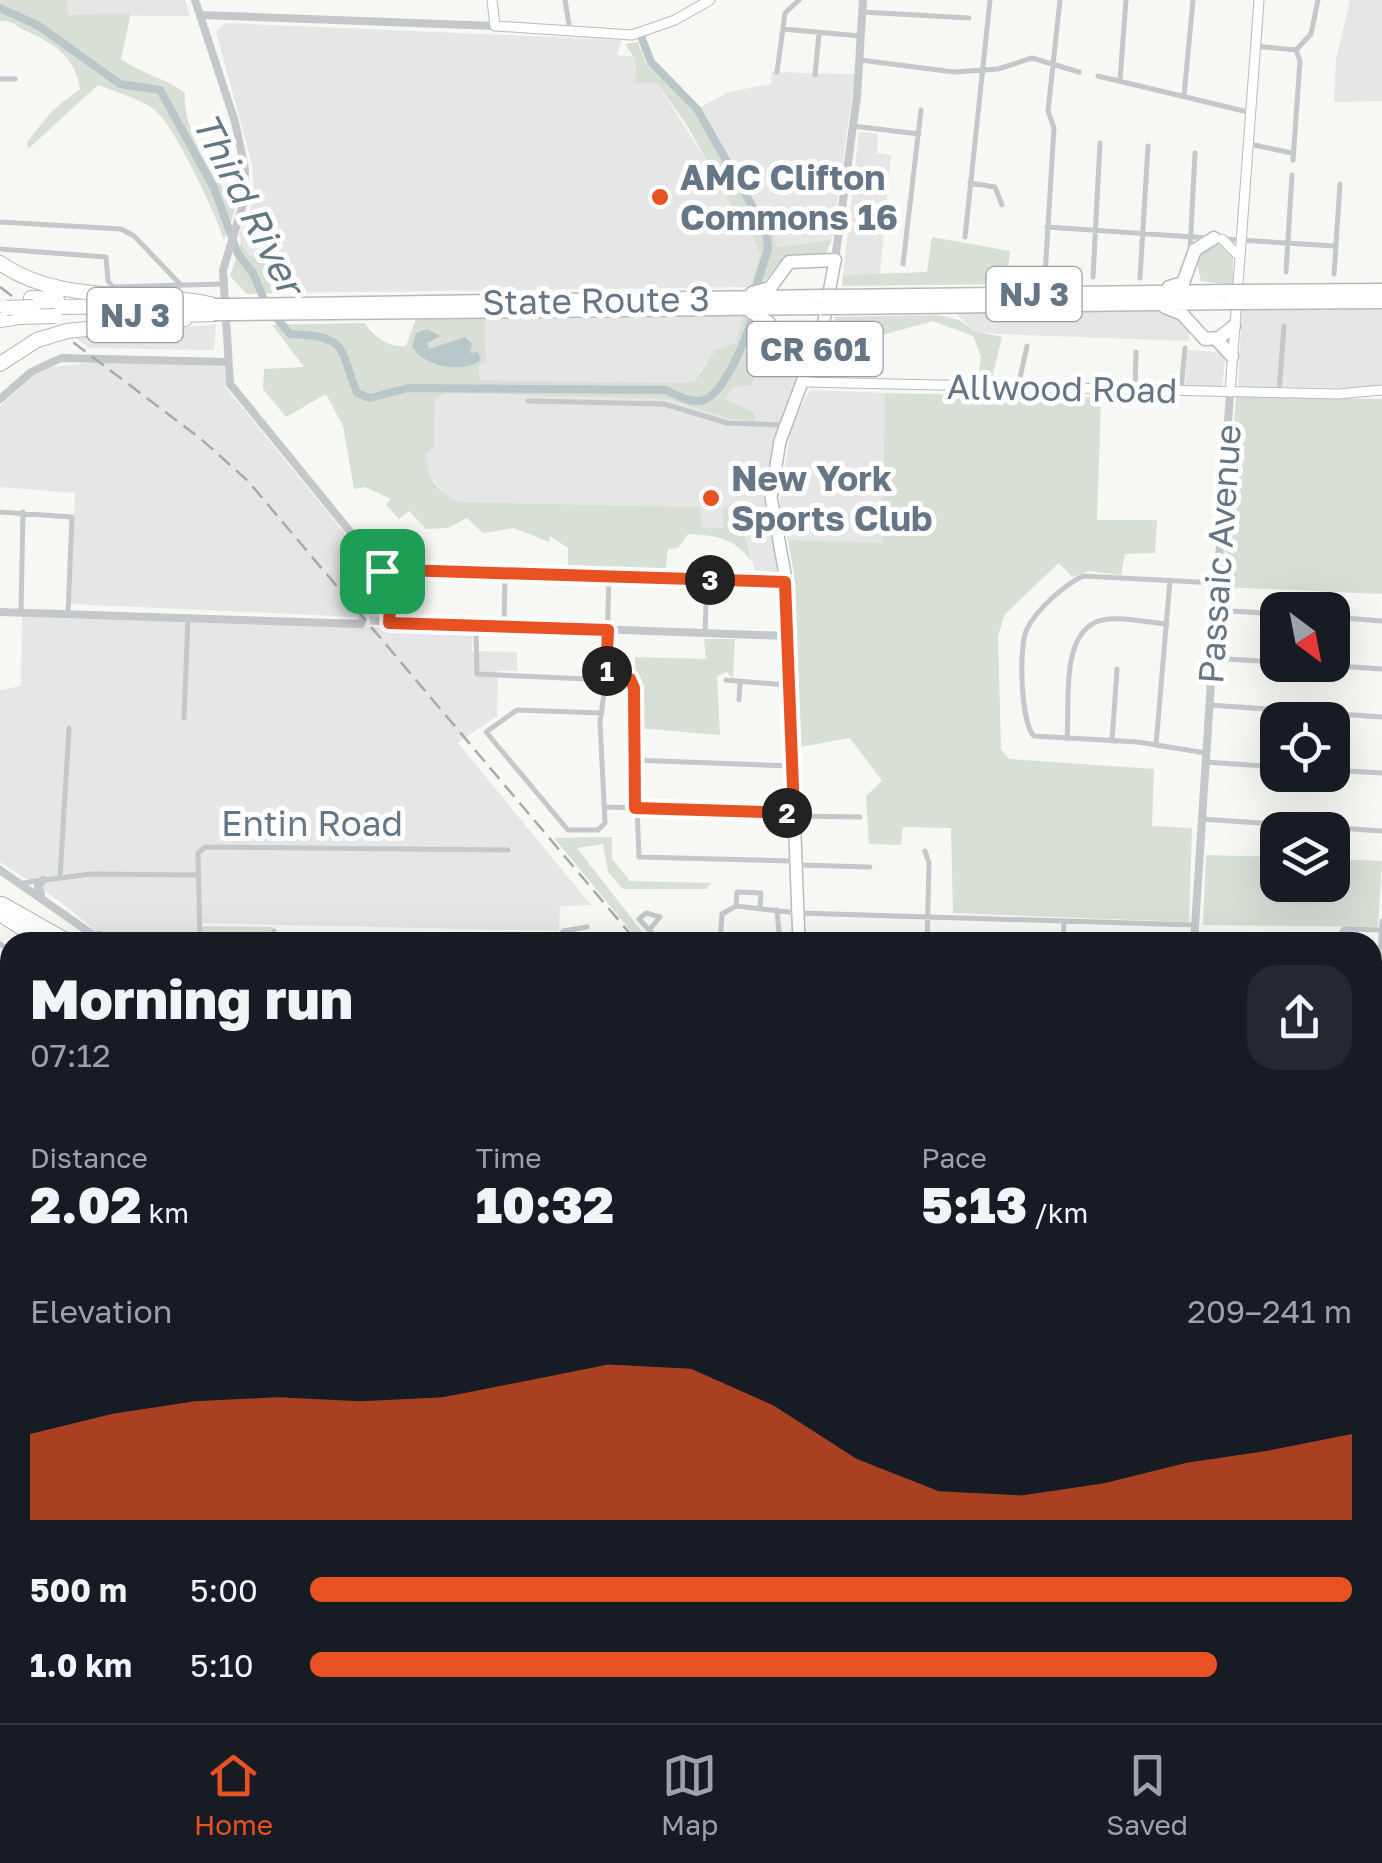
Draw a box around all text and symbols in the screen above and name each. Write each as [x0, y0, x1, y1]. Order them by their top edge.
water label: Third River [184, 105, 316, 306]
place label: AMC Clifton Commons 16 [680, 156, 898, 238]
marker: AMC Clifton Commons 16 [649, 186, 671, 208]
road number: NJ 3 [986, 267, 1082, 321]
street label: State Route 3 [482, 277, 710, 323]
road number: NJ 3 [88, 288, 182, 342]
road number: CR 601 [748, 322, 882, 376]
street label: Allwood Road [946, 365, 1178, 411]
street label: Passaic Avenue [1189, 423, 1249, 685]
place label: New York Sports Club [731, 457, 933, 539]
marker: New York Sports Club [700, 487, 722, 509]
pin [340, 529, 425, 614]
icon: arrive [355, 544, 410, 599]
pin: 3 [685, 555, 735, 605]
text: 3 [701, 563, 719, 596]
north arrow [1260, 592, 1350, 682]
map controls [1260, 592, 1350, 902]
pin: 1 [582, 646, 632, 696]
text: 1 [600, 654, 614, 687]
button: locate [1260, 702, 1350, 792]
pin: 2 [762, 788, 812, 838]
text: 2 [778, 796, 796, 829]
street label: Entin Road [221, 802, 403, 844]
button: layers [1260, 812, 1350, 902]
text: Morning run [30, 965, 353, 1031]
button: share [1247, 965, 1352, 1070]
text: 07:12 [30, 1036, 110, 1074]
text: Distance [30, 1141, 148, 1174]
text: Time [476, 1141, 542, 1174]
text: Pace [921, 1141, 987, 1174]
text: 2.02 [30, 1174, 142, 1234]
text: 10:32 [476, 1174, 614, 1234]
text: 5:13 [921, 1174, 1027, 1234]
text: km [142, 1196, 189, 1229]
text: /km [1027, 1196, 1088, 1229]
text: Elevation [30, 1292, 172, 1330]
text: 209–241 m [1187, 1292, 1352, 1330]
text: 500 m [30, 1571, 127, 1609]
text: 5:00 [190, 1571, 258, 1609]
text: 1.0 km [30, 1646, 132, 1684]
text: 5:10 [190, 1646, 254, 1684]
tab: Home [194, 1748, 273, 1841]
tab: Map [661, 1748, 718, 1841]
tab: Saved [1106, 1748, 1188, 1841]

